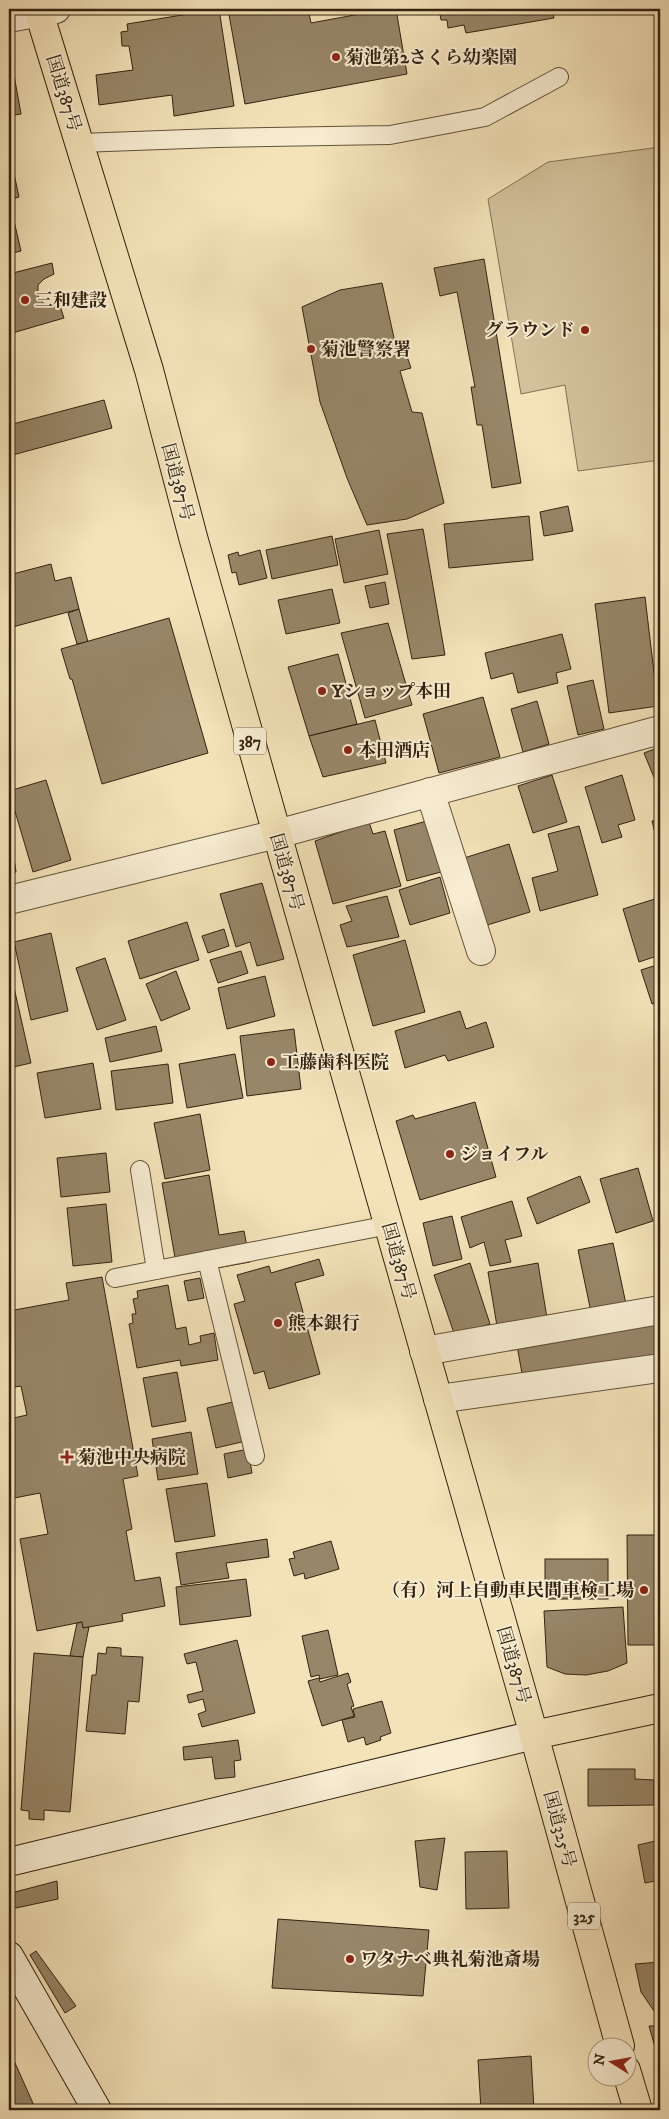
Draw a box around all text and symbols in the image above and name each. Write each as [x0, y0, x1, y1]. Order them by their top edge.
place label: 菊池第2さくら幼楽園 [346, 47, 517, 69]
marker: 菊池第2さくら幼楽園 [330, 51, 342, 63]
street label: 国道387号 [41, 52, 85, 134]
place label: 三和建設 [35, 290, 107, 312]
marker: 三和建設 [19, 294, 31, 306]
place label: グラウンド [485, 320, 575, 342]
marker: グラウンド [579, 324, 591, 336]
place label: 菊池警察署 [321, 339, 411, 361]
marker: 菊池警察署 [305, 343, 317, 355]
street label: 国道387号 [156, 441, 198, 523]
place label: Yショップ本田 [331, 681, 451, 703]
marker: Yショップ本田 [316, 685, 328, 697]
road number: 387 [234, 728, 266, 754]
place label: 本田酒店 [358, 740, 430, 762]
marker: 本田酒店 [342, 744, 354, 756]
street label: 国道387号 [265, 831, 308, 913]
place label: 工藤歯科医院 [281, 1052, 389, 1074]
marker: 工藤歯科医院 [265, 1056, 277, 1068]
place label: ジョイフル [460, 1144, 548, 1166]
marker: ジョイフル [444, 1148, 456, 1160]
street label: 国道387号 [377, 1220, 420, 1302]
place label: 熊本銀行 [288, 1313, 360, 1335]
marker: 熊本銀行 [272, 1317, 284, 1329]
place label: 菊池中央病院 [78, 1447, 186, 1469]
marker: 菊池中央病院 [60, 1450, 74, 1464]
place label: （有）河上自動車民間車検工場 [382, 1580, 634, 1602]
marker: （有）河上自動車民間車検工場 [638, 1584, 650, 1596]
street label: 国道387号 [492, 1624, 535, 1706]
street label: 国道325号 [538, 1789, 580, 1870]
road number: 325 [568, 1902, 600, 1930]
place label: ワタナベ典礼菊池斎場 [360, 1949, 540, 1971]
marker: ワタナベ典礼菊池斎場 [344, 1953, 356, 1965]
north arrow [586, 2036, 636, 2086]
text: N [590, 2052, 610, 2067]

